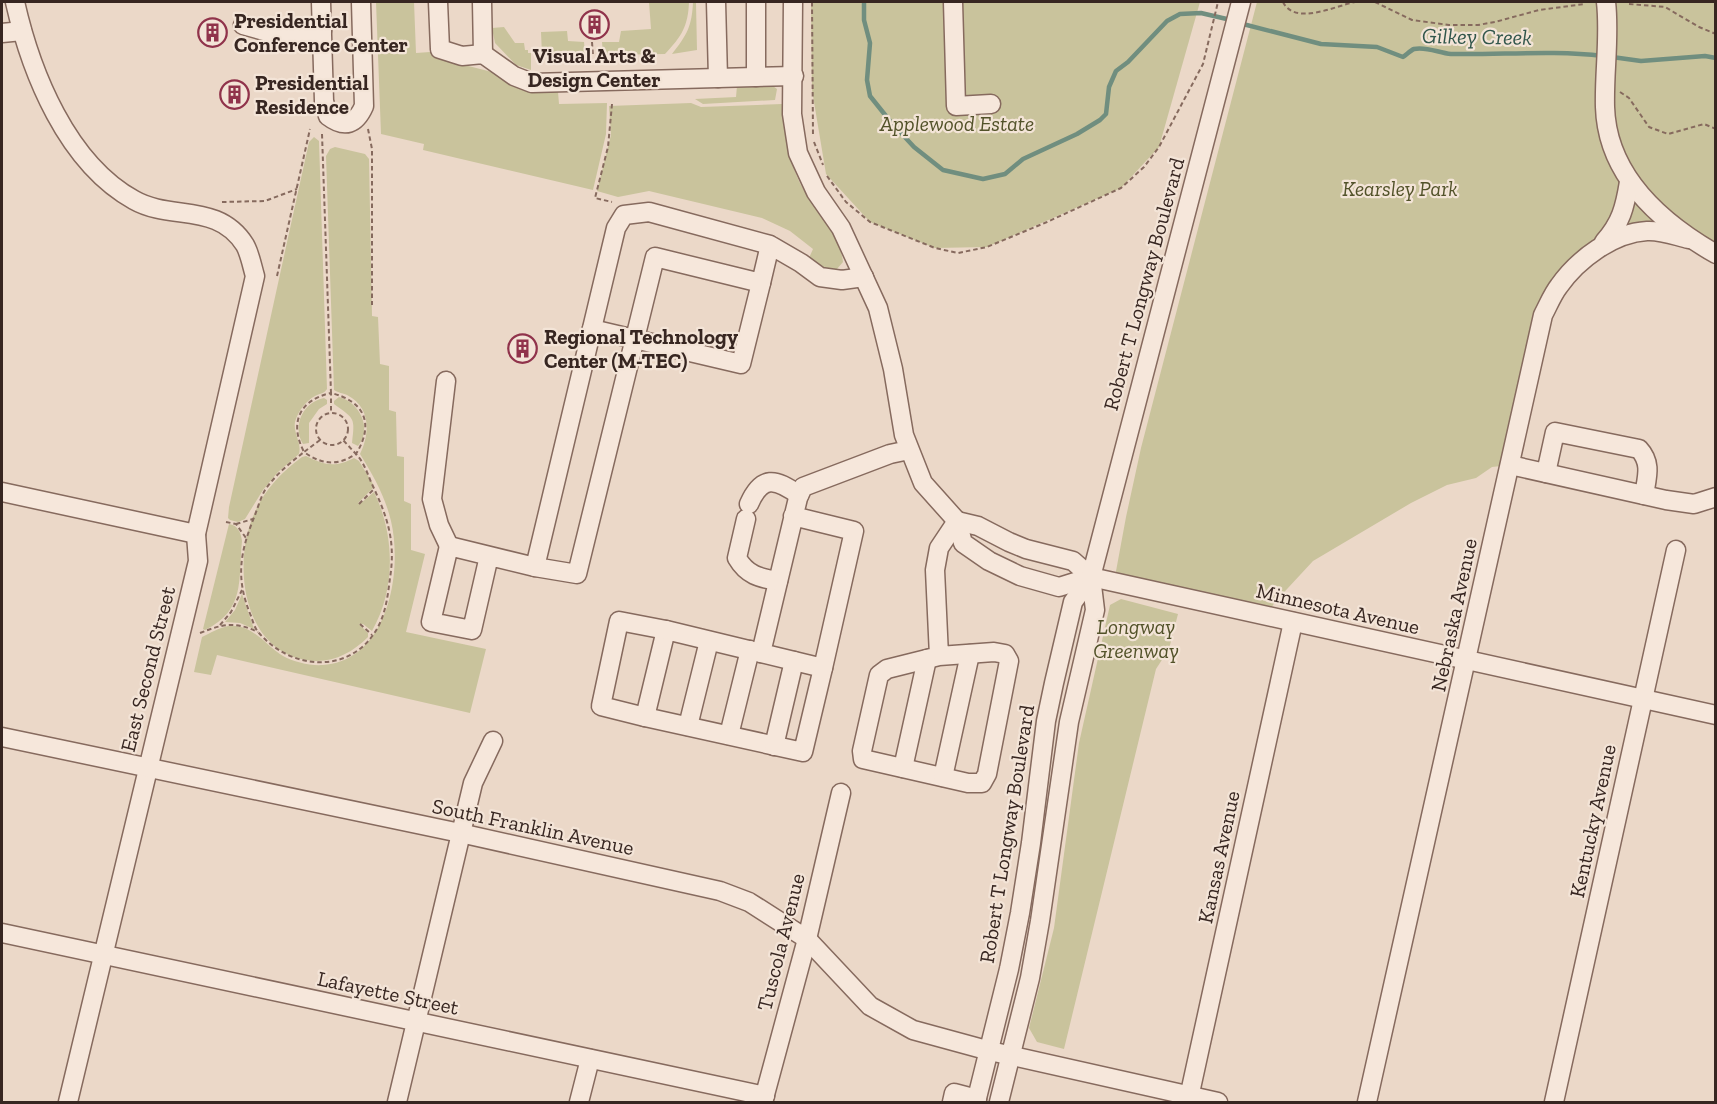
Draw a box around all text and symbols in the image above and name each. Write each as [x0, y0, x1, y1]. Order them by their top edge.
place label: Presidential Conference Center [234, 8, 408, 57]
building icon: Visual Arts & Design Center [578, 9, 610, 41]
building icon: Presidential Conference Center [197, 17, 229, 49]
water label: Gilkey Creek [1422, 22, 1532, 51]
place label: Visual Arts & Design Center [528, 43, 660, 92]
place label: Presidential Residence [255, 70, 369, 119]
building icon: Presidential Residence [218, 79, 250, 111]
park label: Applewood Estate [879, 111, 1034, 136]
street label: Robert T Longway Boulevard [1098, 154, 1189, 413]
park label: Kearsley Park [1342, 176, 1458, 201]
place label: Regional Technology Center (M-TEC) [544, 324, 738, 373]
building icon: Regional Technology Center (M-TEC) [507, 333, 539, 365]
street label: Nebraska Avenue [1425, 536, 1482, 694]
street label: Minnesota Avenue [1254, 578, 1422, 639]
street label: East Second Street [115, 583, 180, 754]
park label: Longway Greenway [1093, 614, 1179, 663]
street label: Robert T Longway Boulevard [974, 703, 1039, 965]
street label: Kentucky Avenue [1564, 742, 1621, 900]
street label: Kansas Avenue [1192, 788, 1245, 925]
street label: South Franklin Avenue [430, 793, 636, 860]
street label: Tuscola Avenue [751, 870, 810, 1013]
street label: Lafayette Street [315, 965, 461, 1020]

